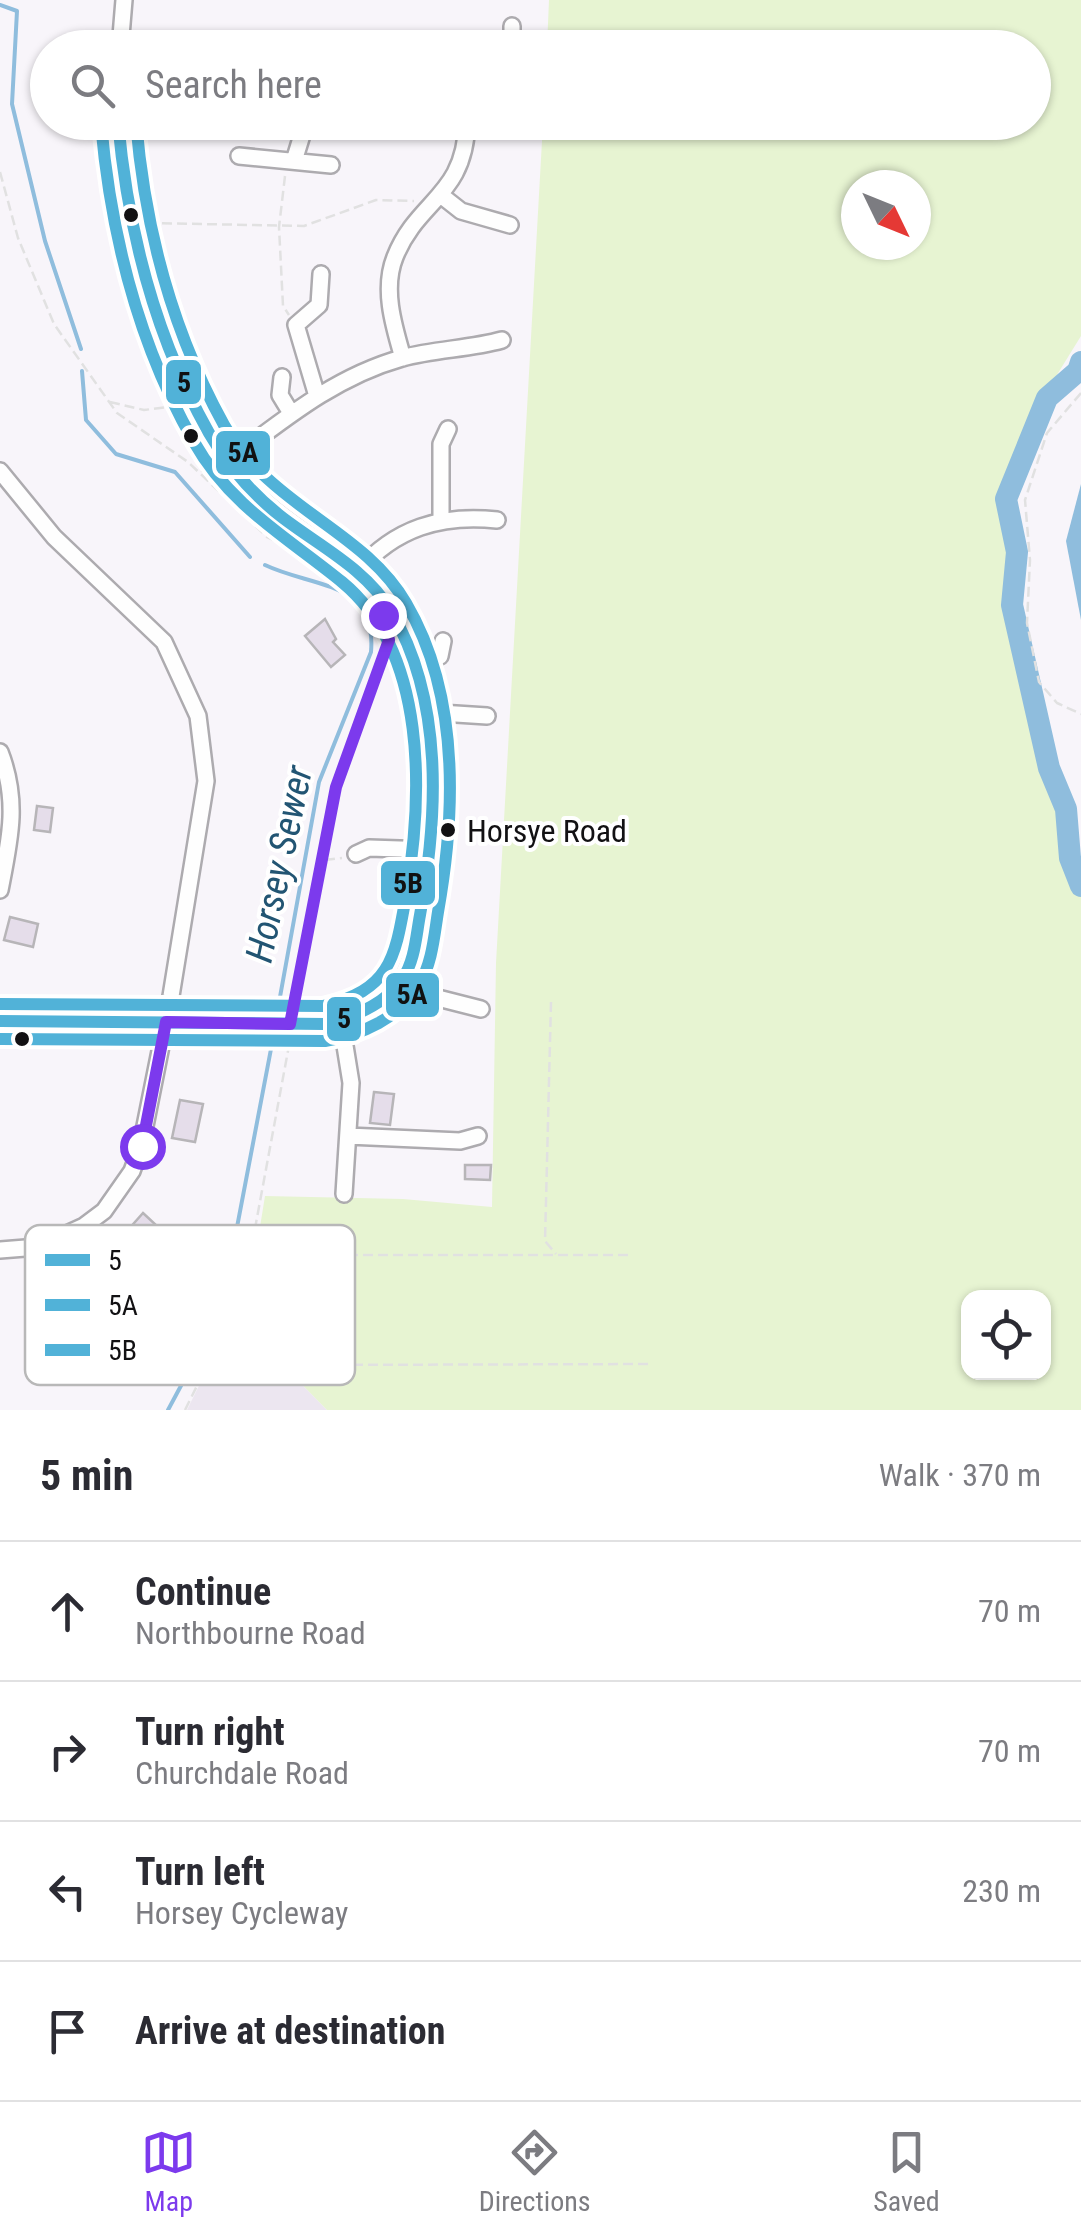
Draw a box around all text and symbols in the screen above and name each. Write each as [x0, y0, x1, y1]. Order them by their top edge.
search box [30, 30, 1051, 140]
icon: search [65, 58, 120, 113]
text: Search here [145, 63, 322, 107]
north arrow [841, 170, 931, 260]
unlabelled marker [121, 205, 141, 225]
line badge: 5 [164, 358, 203, 406]
text: 5 [177, 366, 191, 399]
unlabelled marker [181, 426, 201, 446]
line badge: 5A [214, 429, 272, 477]
text: 5A [228, 436, 259, 469]
route end [361, 593, 407, 639]
water label: Horsey Sewer [237, 761, 321, 966]
place label: Horsye Road [467, 812, 627, 850]
marker: Horsye Road [438, 820, 458, 840]
line badge: 5B [379, 859, 437, 907]
text: 5B [393, 867, 423, 900]
line badge: 5A [384, 971, 441, 1019]
text: 5A [397, 978, 428, 1011]
line badge: 5 [325, 995, 363, 1043]
text: 5 [337, 1002, 351, 1035]
unlabelled marker [12, 1029, 32, 1049]
route start [120, 1124, 166, 1170]
legend [25, 1225, 355, 1385]
text: 5 [108, 1244, 122, 1277]
text: 5A [108, 1289, 138, 1322]
map controls [961, 1290, 1051, 1380]
button: locate [961, 1290, 1051, 1380]
text: 5B [108, 1334, 137, 1367]
text: 5 min [40, 1451, 133, 1500]
text: Walk · 370 m [879, 1456, 1041, 1494]
text: Continue [135, 1570, 271, 1614]
icon: ahead [40, 1584, 95, 1639]
text: 70 m [978, 1592, 1041, 1630]
text: Northbourne Road [135, 1614, 366, 1652]
text: Turn right [135, 1710, 285, 1754]
icon: right [40, 1724, 95, 1779]
text: 70 m [978, 1732, 1041, 1770]
text: Churchdale Road [135, 1754, 349, 1792]
text: Turn left [135, 1850, 265, 1894]
icon: left [40, 1864, 95, 1919]
text: 230 m [962, 1872, 1041, 1910]
text: Horsey Cycleway [135, 1894, 348, 1932]
icon: arrive [40, 2004, 95, 2059]
text: Arrive at destination [135, 2009, 445, 2053]
tab: Map [141, 2125, 196, 2218]
tab: Directions [479, 2125, 591, 2218]
tab: Saved [873, 2125, 940, 2218]

